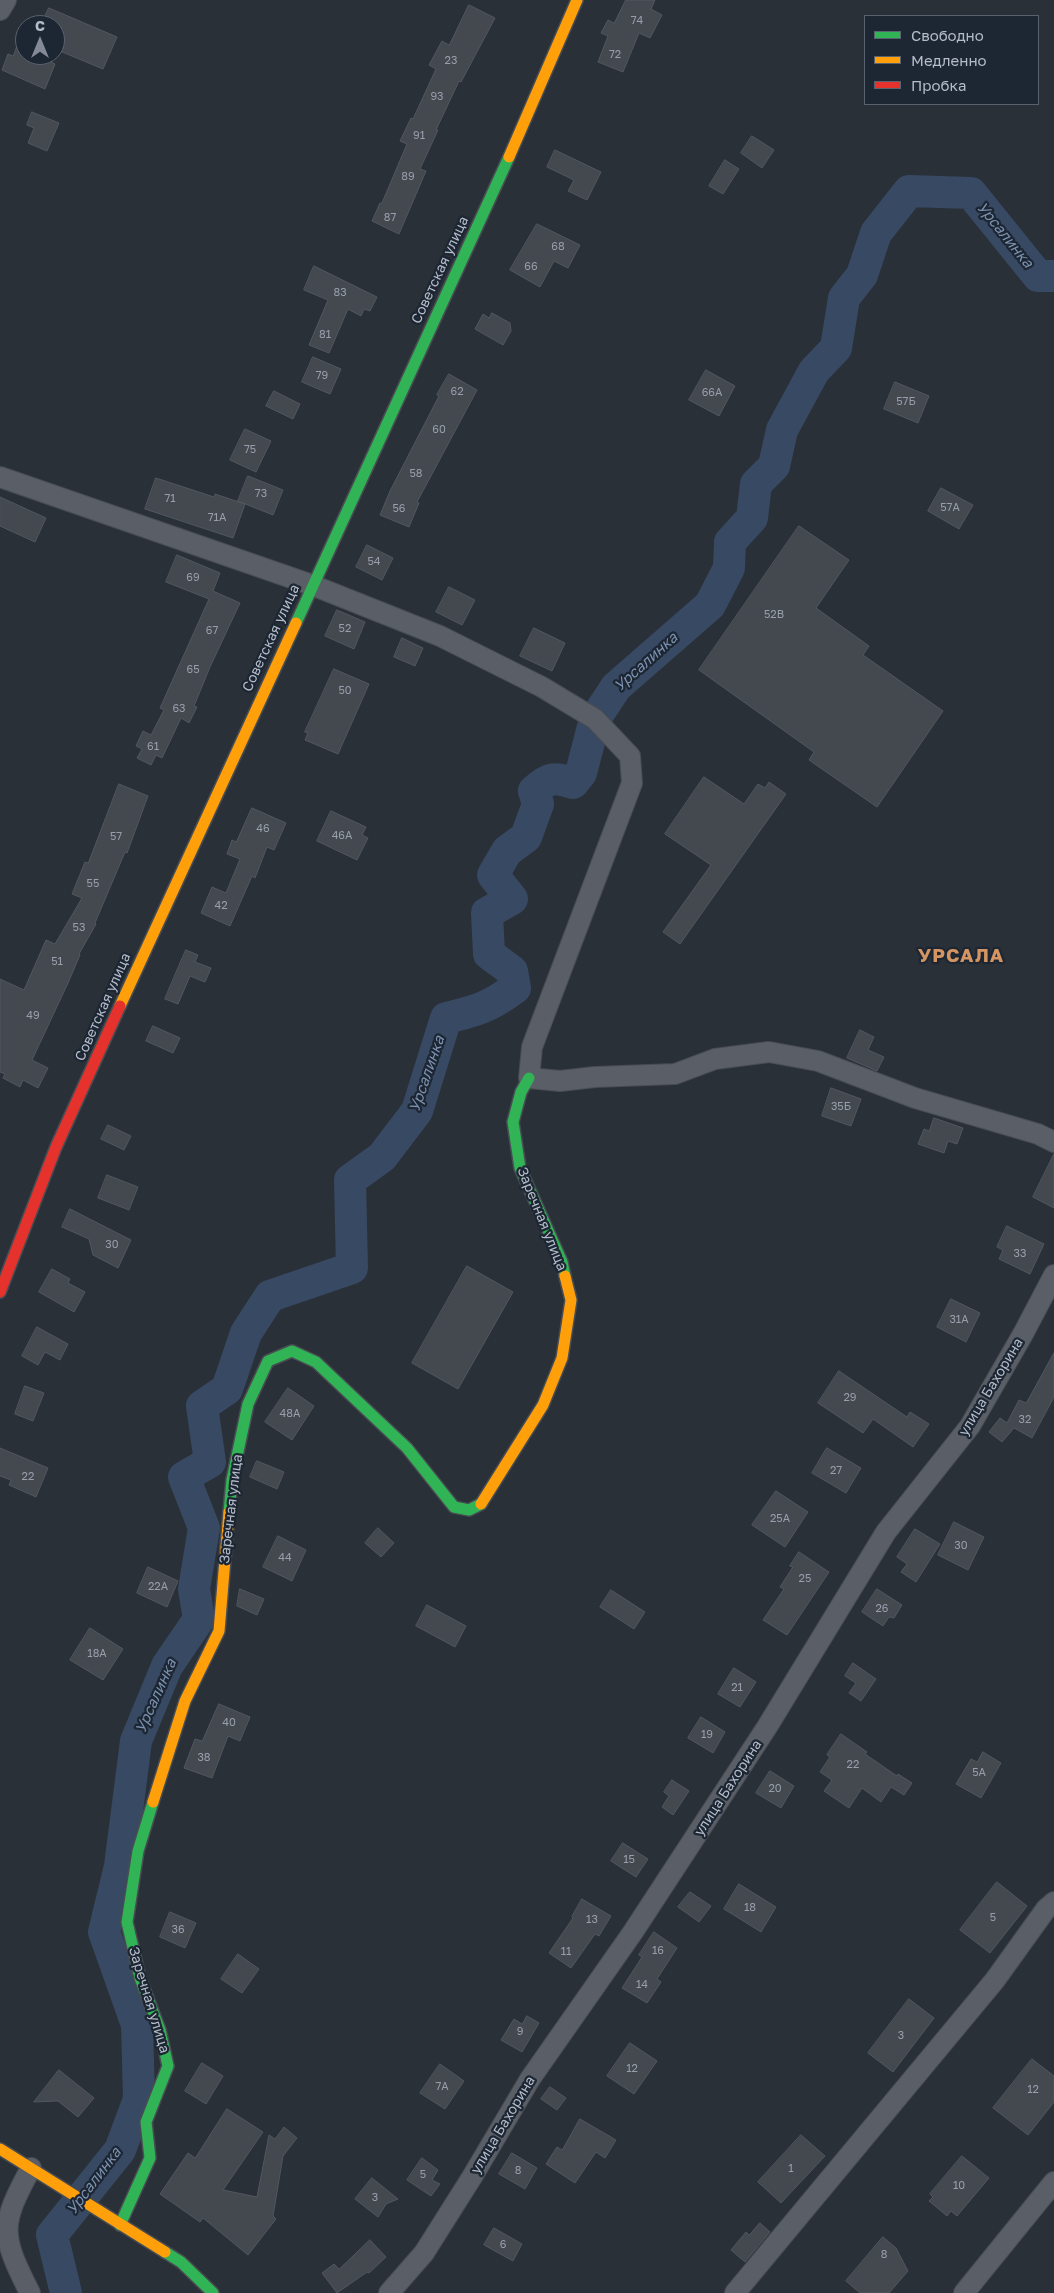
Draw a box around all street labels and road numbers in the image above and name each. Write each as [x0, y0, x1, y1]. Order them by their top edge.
street label: Советская улица [408, 214, 472, 326]
street label: Советская улица [239, 582, 303, 694]
street label: Советская улица [72, 950, 134, 1064]
street label: Заречная улица [514, 1165, 570, 1273]
street label: улица Бахорина [955, 1335, 1027, 1439]
street label: Заречная улица [216, 1453, 246, 1565]
street label: улица Бахорина [691, 1737, 765, 1839]
street label: Заречная улица [125, 1945, 173, 2055]
street label: улица Бахорина [467, 2073, 539, 2177]

